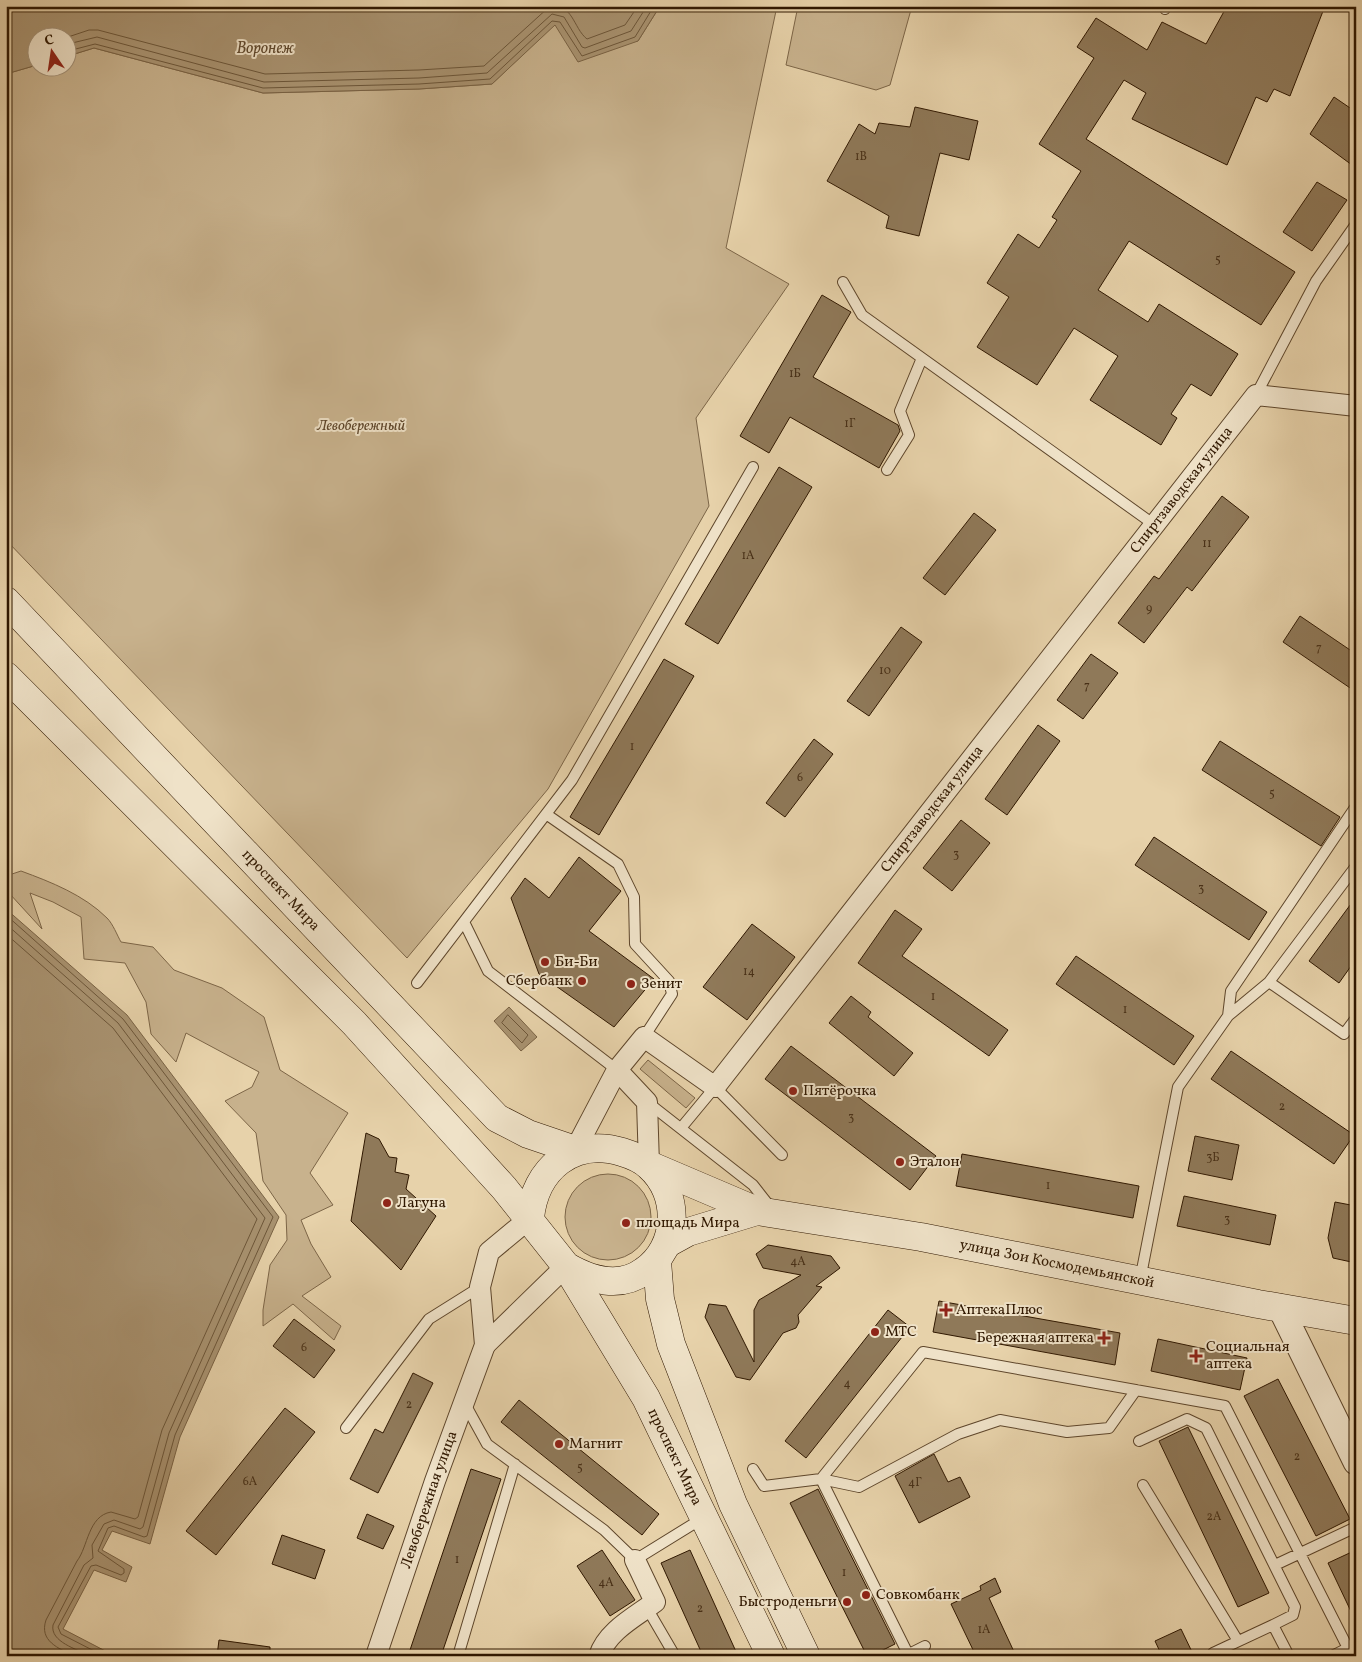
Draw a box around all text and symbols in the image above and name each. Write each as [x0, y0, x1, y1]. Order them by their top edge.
north arrow [28, 28, 78, 78]
text: С [43, 31, 56, 51]
water label: Воронеж [236, 38, 294, 60]
house number: 1В [855, 149, 867, 165]
house number: 5 [1215, 252, 1221, 268]
house number: 1Б [789, 366, 801, 382]
park label: Левобережный [316, 416, 405, 437]
house number: 1Г [844, 416, 856, 432]
street label: Спиртзаводская улица [1125, 422, 1238, 558]
house number: 11 [1202, 536, 1212, 552]
house number: 1А [741, 548, 755, 564]
house number: 9 [1146, 601, 1152, 617]
house number: 7 [1316, 640, 1322, 656]
house number: 10 [879, 663, 891, 679]
house number: 7 [1084, 678, 1090, 694]
house number: 1 [630, 739, 634, 755]
street label: Спиртзаводская улица [876, 741, 989, 877]
house number: 6 [797, 770, 803, 786]
house number: 5 [1269, 786, 1275, 802]
street label: проспект Мира [237, 845, 325, 936]
house number: 3 [953, 847, 959, 863]
house number: 3 [1198, 881, 1204, 897]
place label: Би-Би [555, 952, 598, 973]
marker: Би-Би [539, 956, 551, 968]
house number: 14 [743, 964, 755, 980]
place label: Сбербанк [506, 971, 572, 992]
place label: Зенит [641, 974, 683, 995]
marker: Сбербанк [576, 975, 588, 987]
marker: Зенит [625, 978, 637, 990]
house number: 1 [931, 989, 935, 1005]
house number: 1 [1123, 1002, 1127, 1018]
place label: Пятёрочка [803, 1081, 877, 1102]
marker: Пятёрочка [787, 1085, 799, 1097]
house number: 2 [1279, 1099, 1285, 1115]
house number: 3 [848, 1110, 854, 1126]
house number: 3Б [1206, 1150, 1220, 1166]
place label: Эталон [910, 1152, 960, 1173]
marker: Эталон [894, 1156, 906, 1168]
house number: 1 [1046, 1178, 1050, 1194]
place label: Лагуна [397, 1193, 446, 1214]
marker: Лагуна [381, 1197, 393, 1209]
house number: 3 [1224, 1212, 1230, 1228]
place label: площадь Мира [636, 1213, 740, 1234]
marker: площадь Мира [620, 1217, 632, 1229]
street label: улица Зои Космодемьянской [958, 1234, 1156, 1294]
house number: 4А [790, 1254, 806, 1270]
place label: АптекаПлюс [956, 1300, 1043, 1321]
marker: АптекаПлюс [940, 1304, 952, 1316]
place label: МТС [885, 1322, 917, 1343]
marker: МТС [869, 1326, 881, 1338]
place label: Бережная аптека [976, 1328, 1094, 1349]
marker: Бережная аптека [1098, 1332, 1110, 1344]
place label: Социальная аптека [1206, 1337, 1290, 1375]
house number: 6 [301, 1340, 307, 1356]
marker: Социальная аптека [1190, 1350, 1202, 1362]
house number: 4 [843, 1376, 851, 1392]
house number: 2 [406, 1397, 412, 1413]
street label: проспект Мира [642, 1405, 707, 1509]
street label: Левобережная улица [396, 1428, 463, 1571]
place label: Магнит [569, 1434, 623, 1455]
marker: Магнит [553, 1438, 565, 1450]
house number: 2 [1294, 1449, 1300, 1465]
house number: 5 [577, 1460, 583, 1476]
house number: 6А [243, 1474, 258, 1490]
house number: 4Г [908, 1475, 922, 1491]
house number: 2А [1207, 1509, 1222, 1525]
house number: 1 [455, 1552, 459, 1568]
house number: 1 [842, 1565, 846, 1581]
house number: 4А [598, 1575, 614, 1591]
place label: Совкомбанк [876, 1585, 960, 1606]
marker: Совкомбанк [860, 1589, 872, 1601]
place label: Быстроденьги [739, 1592, 837, 1613]
marker: Быстроденьги [841, 1596, 853, 1608]
house number: 2 [697, 1601, 703, 1617]
house number: 1А [977, 1622, 991, 1638]

